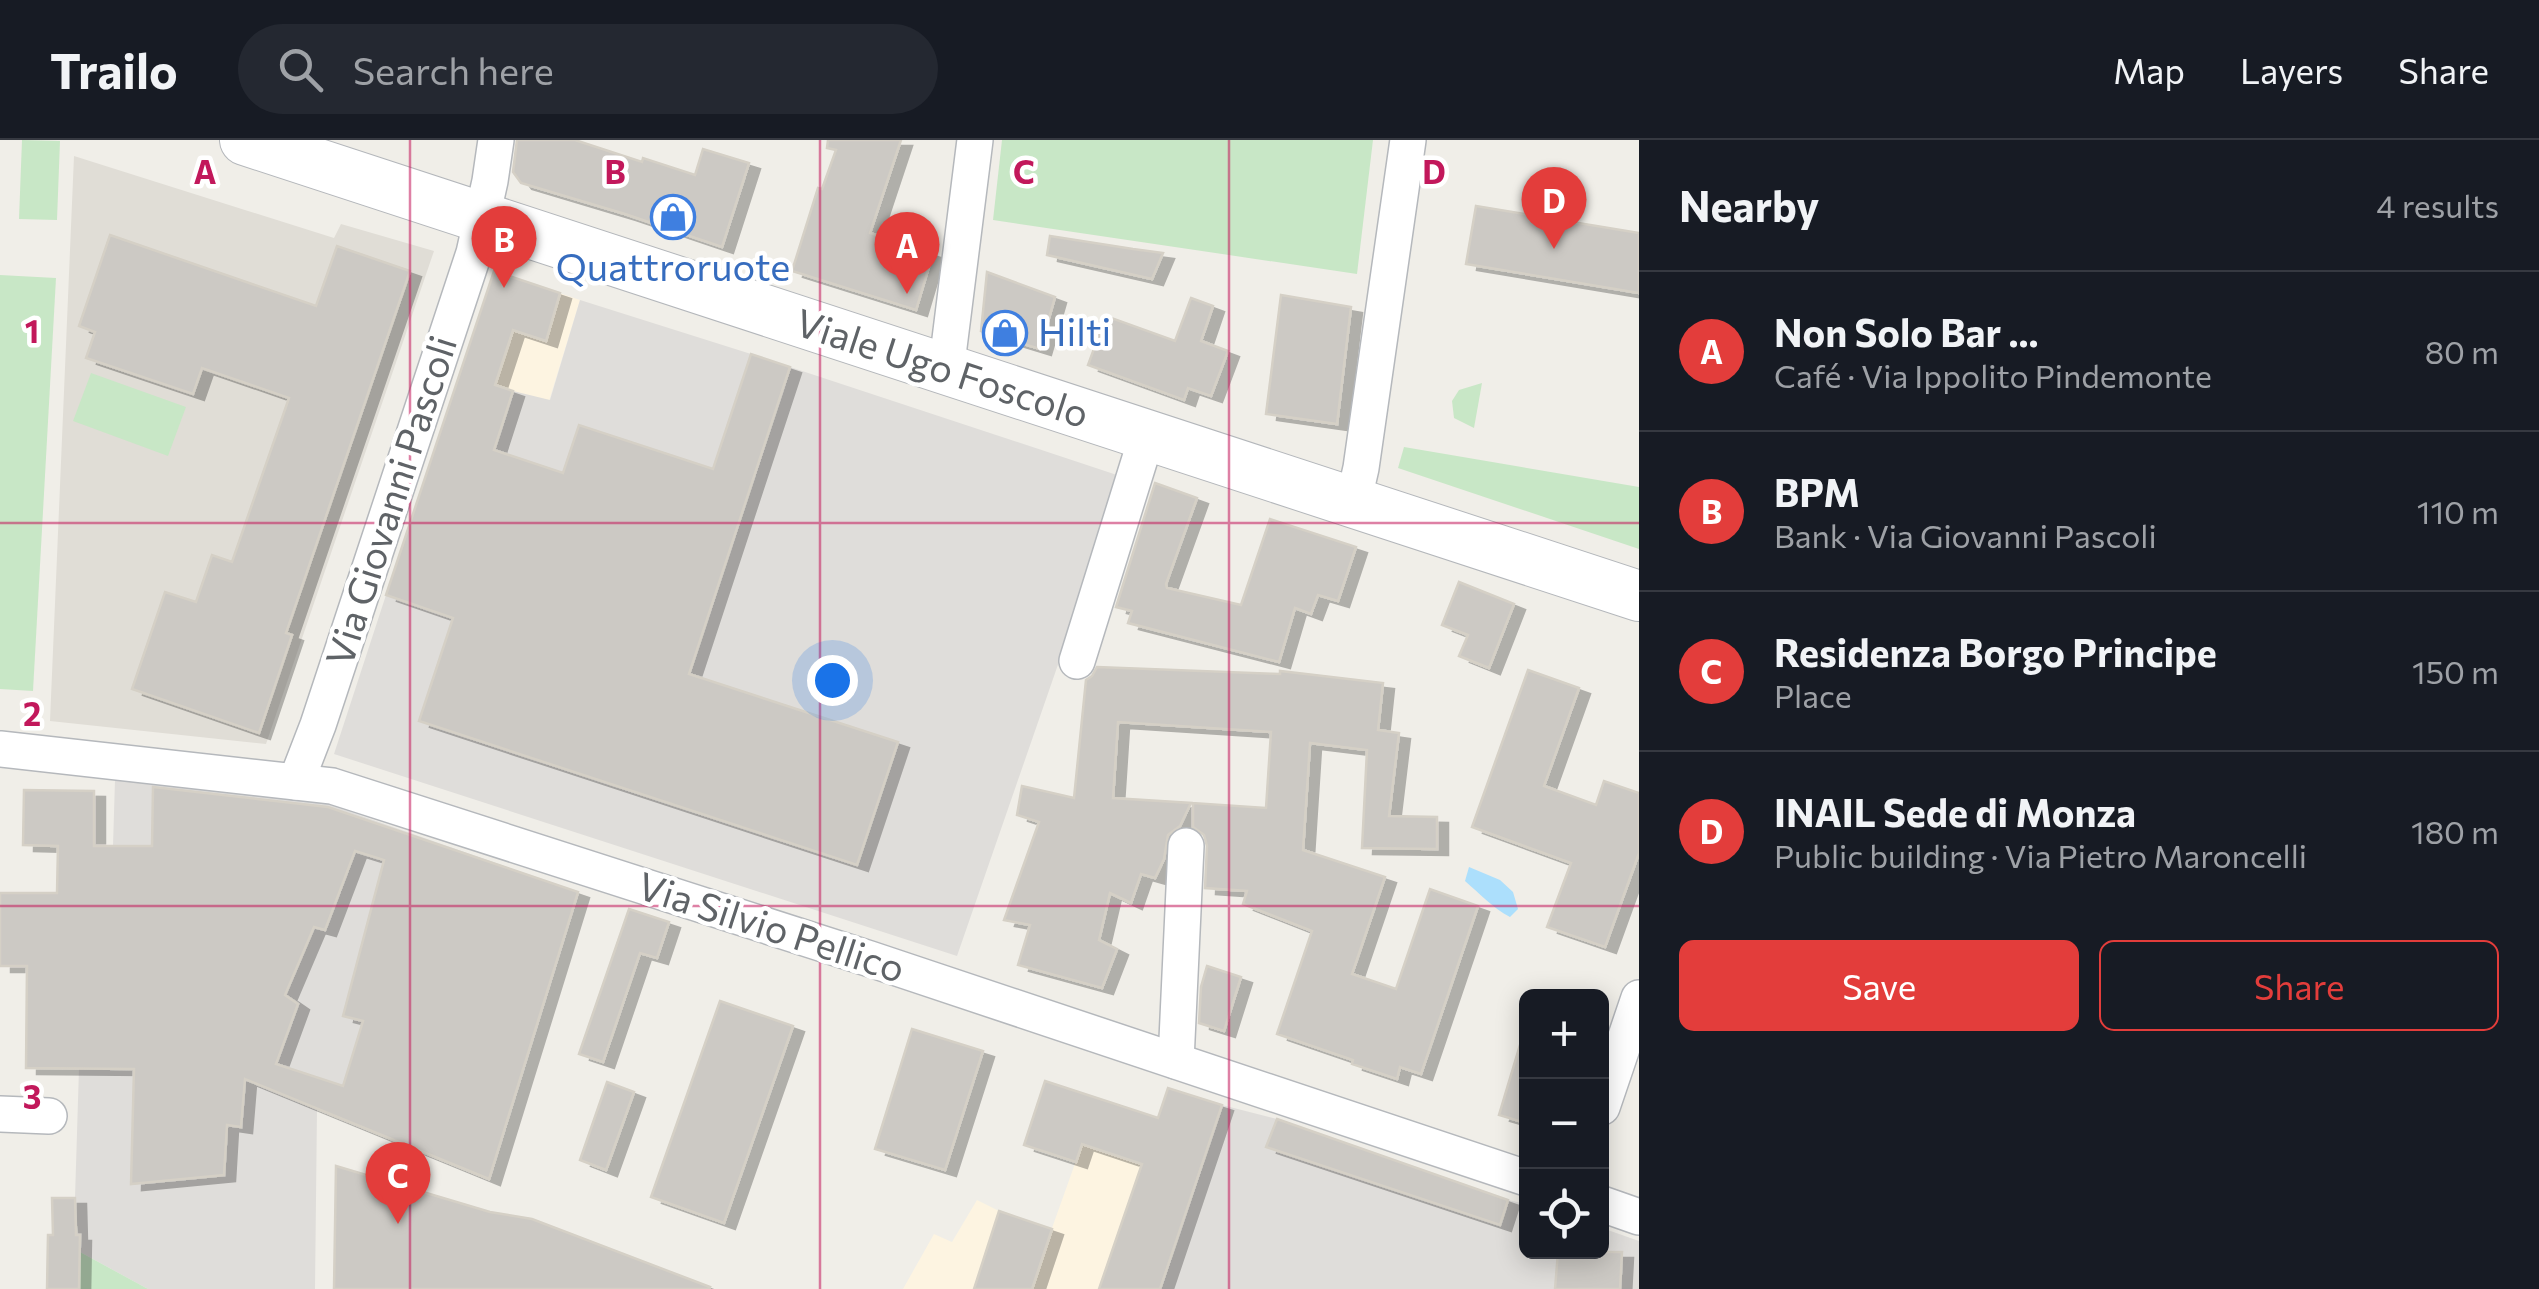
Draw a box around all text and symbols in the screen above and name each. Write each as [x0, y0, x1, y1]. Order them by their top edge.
search box [238, 24, 938, 114]
text: Trailo [50, 40, 178, 99]
icon: search [273, 42, 328, 97]
text: Search here [353, 46, 554, 93]
text: Map [2113, 48, 2185, 91]
text: Layers [2240, 48, 2343, 91]
text: Share [2398, 48, 2489, 91]
text: A [194, 151, 217, 191]
text: B [604, 151, 626, 191]
text: C [1013, 151, 1035, 191]
text: D [1422, 151, 1446, 191]
pin: D [1522, 167, 1586, 249]
text: Nearby [1679, 179, 1819, 231]
text: 4 results [2376, 185, 2499, 225]
shop icon: Quattroruote [650, 194, 696, 240]
pin: B [472, 206, 536, 288]
pin: A [874, 212, 940, 294]
place label: Quattroruote [556, 242, 790, 289]
street label: Viale Ugo Foscolo [790, 297, 1095, 436]
place label: Hilti [1038, 307, 1111, 354]
text: Non Solo Bar ... [1774, 308, 2039, 355]
text: 1 [25, 310, 39, 350]
shop icon: Hilti [982, 310, 1028, 356]
street label: Via Giovanni Pascoli [314, 329, 465, 671]
text: A [1700, 331, 1723, 371]
text: 80 m [2425, 331, 2499, 371]
text: Café · Via Ippolito Pindemonte [1774, 355, 2212, 395]
text: BPM [1774, 468, 1860, 515]
text: B [1701, 491, 1722, 531]
text: 110 m [2417, 491, 2499, 531]
text: Bank · Via Giovanni Pascoli [1774, 515, 2157, 555]
text: Residenza Borgo Principe [1774, 628, 2217, 675]
text: C [1701, 651, 1722, 691]
text: 150 m [2412, 651, 2499, 691]
your location [807, 655, 858, 706]
text: Place [1774, 675, 1852, 715]
text: 2 [23, 693, 41, 733]
text: INAIL Sede di Monza [1774, 788, 2136, 835]
text: D [1700, 811, 1723, 851]
text: 180 m [2411, 811, 2499, 851]
text: Public building · Via Pietro Maroncelli [1774, 835, 2307, 875]
street label: Via Silvio Pellico [632, 860, 911, 991]
button: Save [1679, 940, 2079, 1031]
button: Share [2099, 940, 2499, 1031]
map controls [1519, 989, 1609, 1259]
button: + [1519, 989, 1609, 1079]
text: 3 [23, 1076, 41, 1116]
button: − [1519, 1079, 1609, 1169]
pin: C [366, 1142, 430, 1224]
button: locate [1519, 1169, 1609, 1259]

